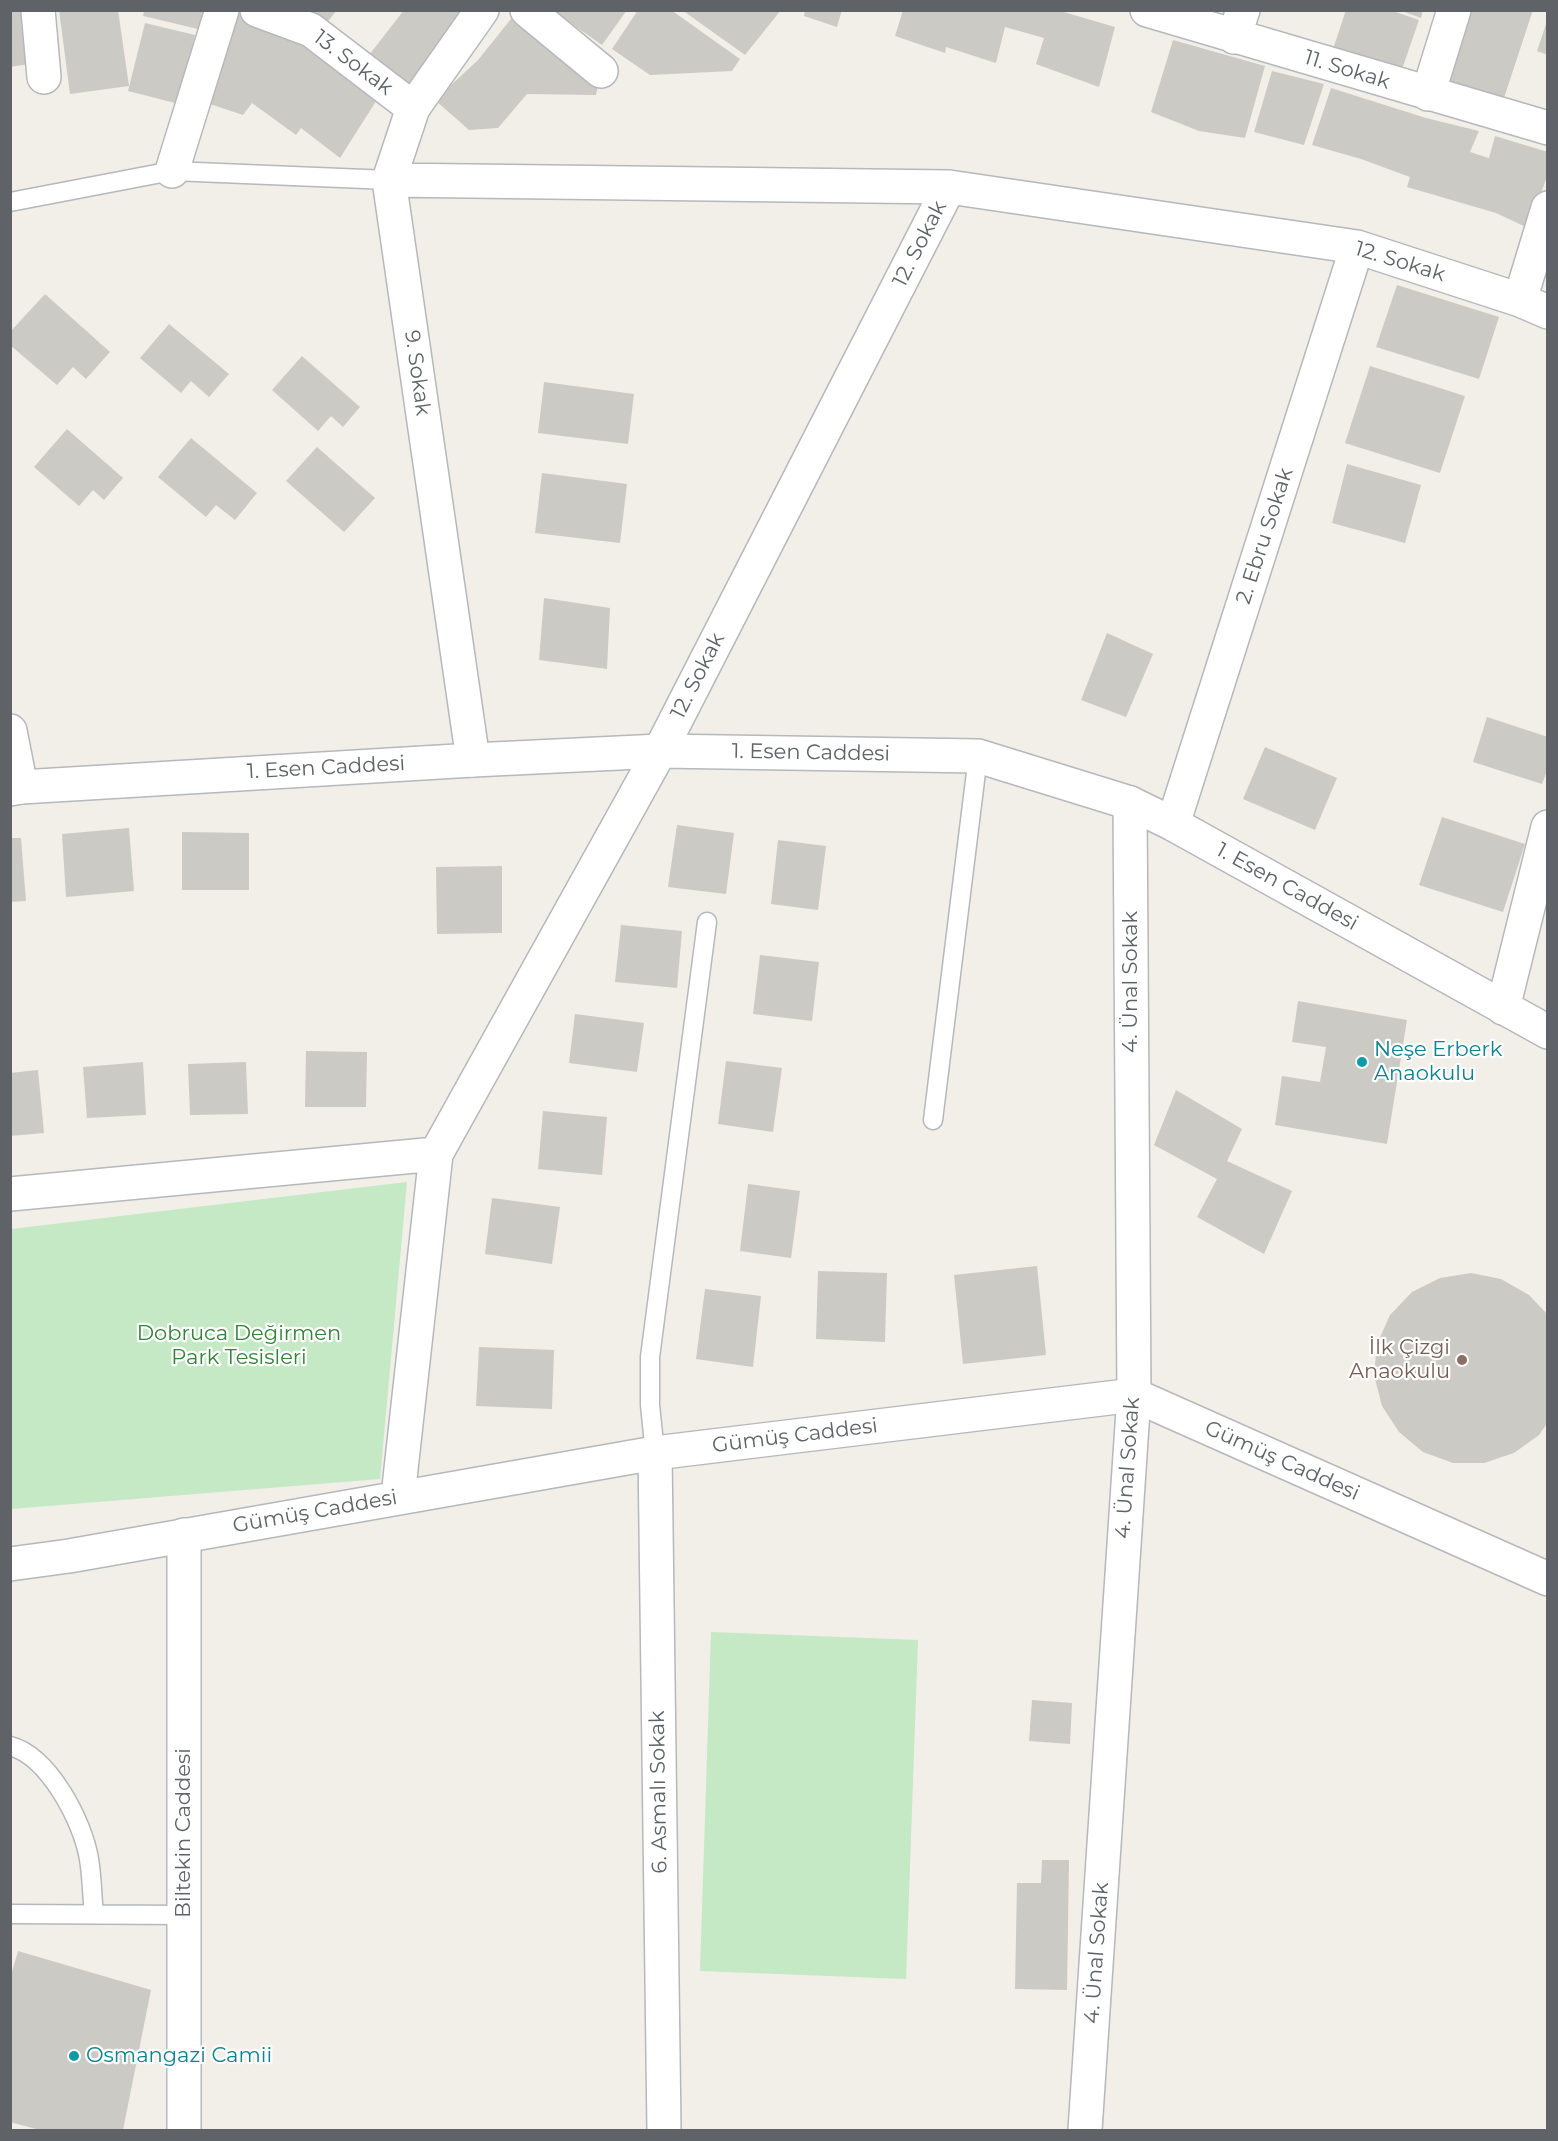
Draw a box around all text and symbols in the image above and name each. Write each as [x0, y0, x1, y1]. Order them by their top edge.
street label: 13. Sokak [308, 25, 398, 101]
street label: 11. Sokak [1301, 45, 1393, 95]
street label: 12. Sokak [888, 197, 952, 291]
street label: 12. Sokak [1352, 236, 1448, 288]
street label: 9. Sokak [399, 329, 435, 417]
street label: 2. Ebru Sokak [1231, 465, 1299, 607]
street label: 12. Sokak [666, 629, 730, 723]
street label: 1. Esen Caddesi [732, 739, 890, 767]
street label: 1. Esen Caddesi [246, 751, 406, 785]
street label: 1. Esen Caddesi [1212, 838, 1362, 936]
street label: 4. Ünal Sokak [1118, 911, 1144, 1053]
place label: Neşe Erberk Anaokulu [1374, 1037, 1502, 1087]
marker: Neşe Erberk Anaokulu [1355, 1055, 1369, 1069]
park label: Dobruca Değirmen Park Tesisleri [137, 1321, 341, 1371]
place label: İlk Çizgi Anaokulu [1349, 1335, 1450, 1385]
marker: İlk Çizgi Anaokulu [1455, 1353, 1469, 1367]
street label: 4. Ünal Sokak [1110, 1396, 1146, 1540]
street label: Gümüş Caddesi [711, 1413, 879, 1459]
street label: Gümüş Caddesi [1201, 1416, 1363, 1506]
street label: Gümüş Caddesi [231, 1485, 399, 1539]
street label: 6. Asmalı Sokak [645, 1710, 673, 1874]
street label: Biltekin Caddesi [171, 1748, 197, 1918]
street label: 4. Ünal Sokak [1079, 1881, 1115, 2025]
place label: Osmangazi Camii [86, 2043, 272, 2069]
marker: Osmangazi Camii [67, 2049, 81, 2063]

